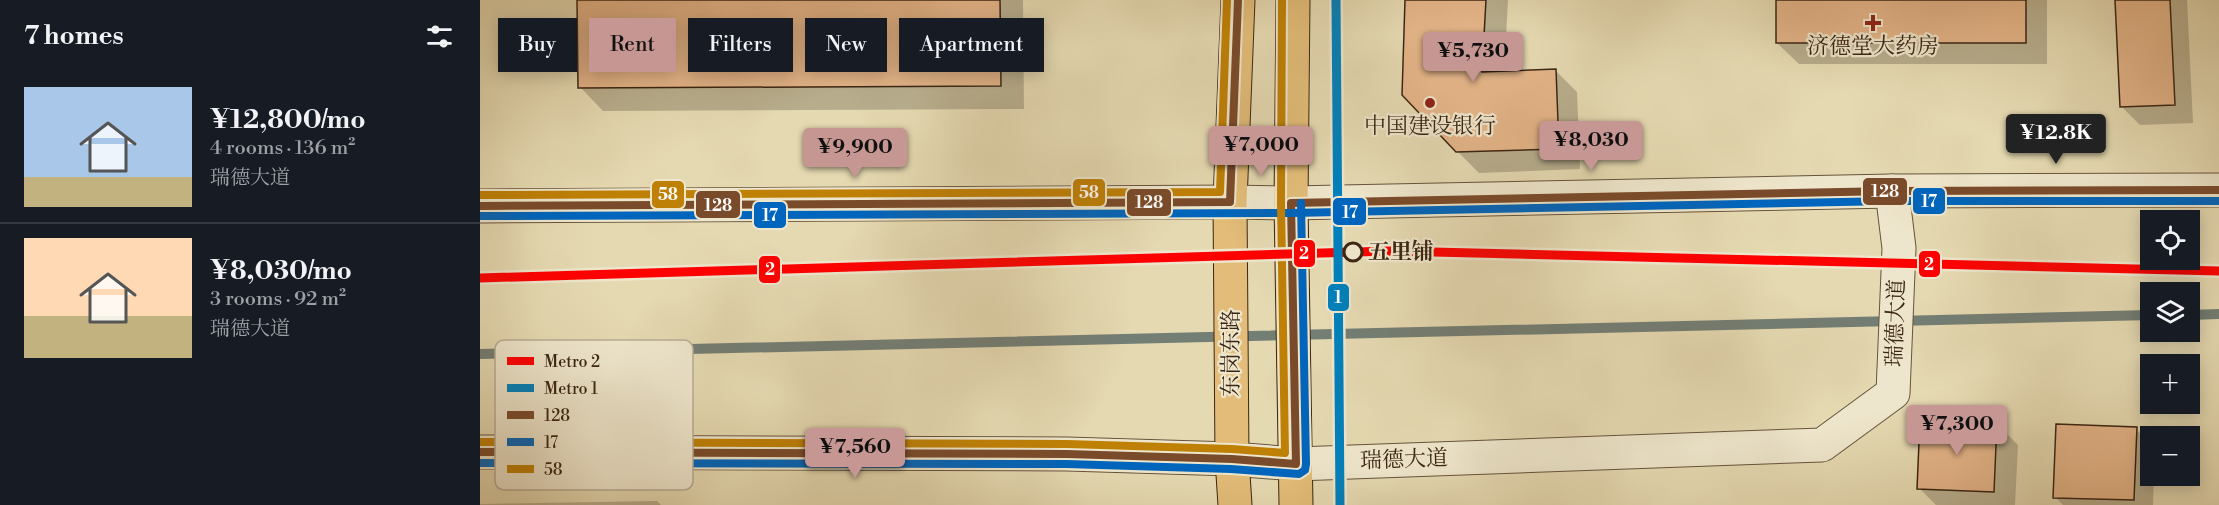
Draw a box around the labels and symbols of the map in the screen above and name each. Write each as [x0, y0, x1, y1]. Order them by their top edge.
marker: 济德堂大药房 [1866, 16, 1880, 30]
pin: ¥5,730 [1424, 32, 1522, 83]
place label: 济德堂大药房 [1807, 33, 1939, 60]
marker: 中国建设银行 [1423, 96, 1437, 110]
place label: 中国建设银行 [1364, 113, 1496, 140]
pin: ¥12.8K [2007, 114, 2105, 165]
pin: ¥8,030 [1542, 121, 1640, 172]
pin: ¥7,000 [1212, 126, 1310, 177]
pin: ¥9,900 [806, 128, 904, 179]
line badge: 128 [1862, 177, 1908, 206]
line badge: 58 [1072, 178, 1106, 207]
line badge: 58 [651, 180, 685, 209]
text: 128 [1871, 182, 1899, 202]
text: 58 [1079, 183, 1099, 203]
text: 58 [658, 185, 678, 205]
line badge: 17 [1912, 187, 1946, 215]
line badge: 128 [1126, 188, 1172, 217]
line badge: 128 [695, 190, 741, 219]
text: 17 [1921, 192, 1938, 212]
text: 128 [1135, 193, 1163, 213]
text: 128 [704, 196, 732, 216]
line badge: 17 [1332, 197, 1367, 226]
line badge: 17 [753, 201, 787, 229]
text: 17 [1342, 203, 1359, 223]
text: 17 [762, 206, 779, 226]
line badge: 2 [1293, 239, 1316, 268]
place label: 五里铺 [1368, 239, 1434, 266]
marker: 五里铺 [1343, 242, 1363, 262]
text: 2 [1299, 244, 1309, 264]
line badge: 2 [1918, 250, 1941, 278]
line badge: 2 [758, 255, 781, 284]
text: 2 [1924, 255, 1934, 275]
text: 2 [765, 260, 775, 280]
street label: 瑞德大道 [1881, 279, 1911, 367]
line badge: 1 [1327, 283, 1350, 312]
text: 1 [1334, 288, 1342, 308]
street label: 东岗东路 [1218, 309, 1245, 397]
legend [495, 340, 693, 490]
text: Metro 2 [544, 352, 600, 372]
text: Metro 1 [544, 379, 598, 399]
pin: ¥7,300 [1908, 405, 2006, 456]
text: 128 [544, 406, 570, 426]
pin: ¥7,560 [806, 428, 904, 479]
text: 17 [544, 433, 558, 453]
street label: 瑞德大道 [1360, 445, 1448, 475]
text: 58 [544, 460, 563, 480]

